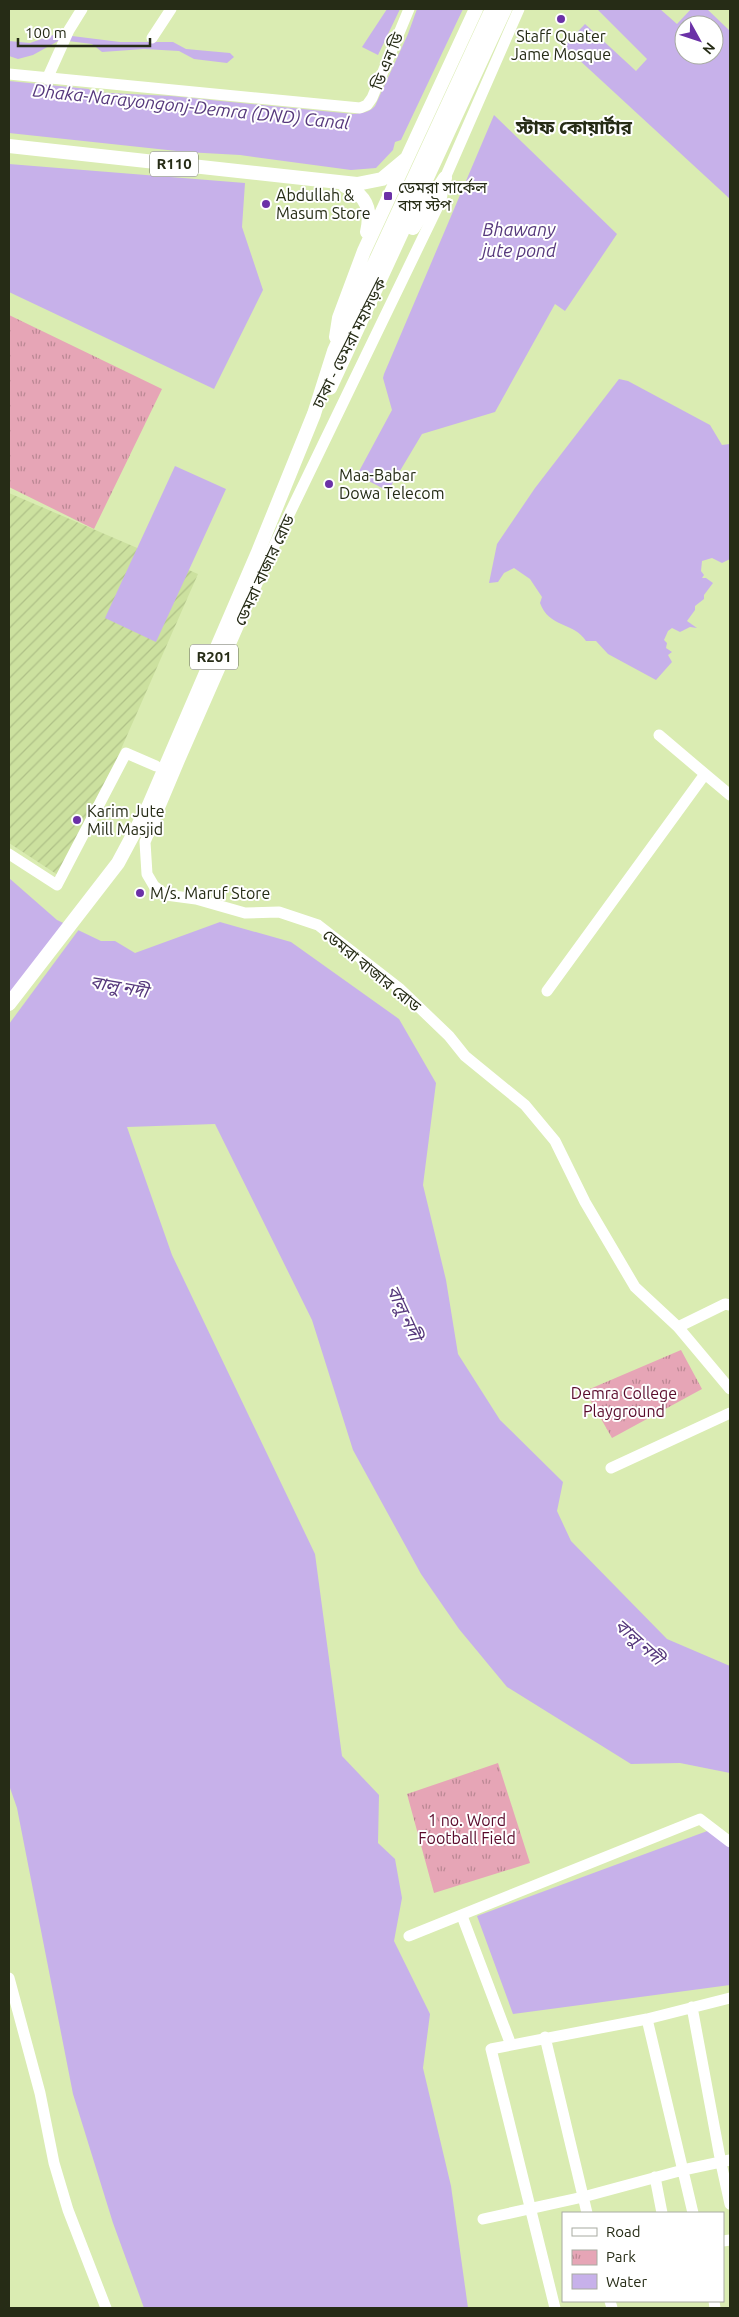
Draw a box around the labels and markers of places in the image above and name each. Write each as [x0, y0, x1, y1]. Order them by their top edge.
marker: Staff Quater Jame Mosque [555, 13, 567, 25]
place label: Staff Quater Jame Mosque [511, 27, 611, 63]
place label: ডেমরা সার্কেল বাস স্টপ [397, 178, 487, 214]
place label: Abdullah & Masum Store [276, 186, 371, 222]
marker: ডেমরা সার্কেল বাস স্টপ [382, 190, 394, 202]
marker: Abdullah & Masum Store [260, 198, 272, 210]
place label: Maa-Babar Dowa Telecom [339, 466, 444, 502]
marker: Maa-Babar Dowa Telecom [323, 478, 335, 490]
place label: Karim Jute Mill Masjid [87, 802, 164, 838]
marker: Karim Jute Mill Masjid [71, 814, 83, 826]
place label: M/s. Maruf Store [150, 884, 270, 902]
marker: M/s. Maruf Store [134, 887, 146, 899]

